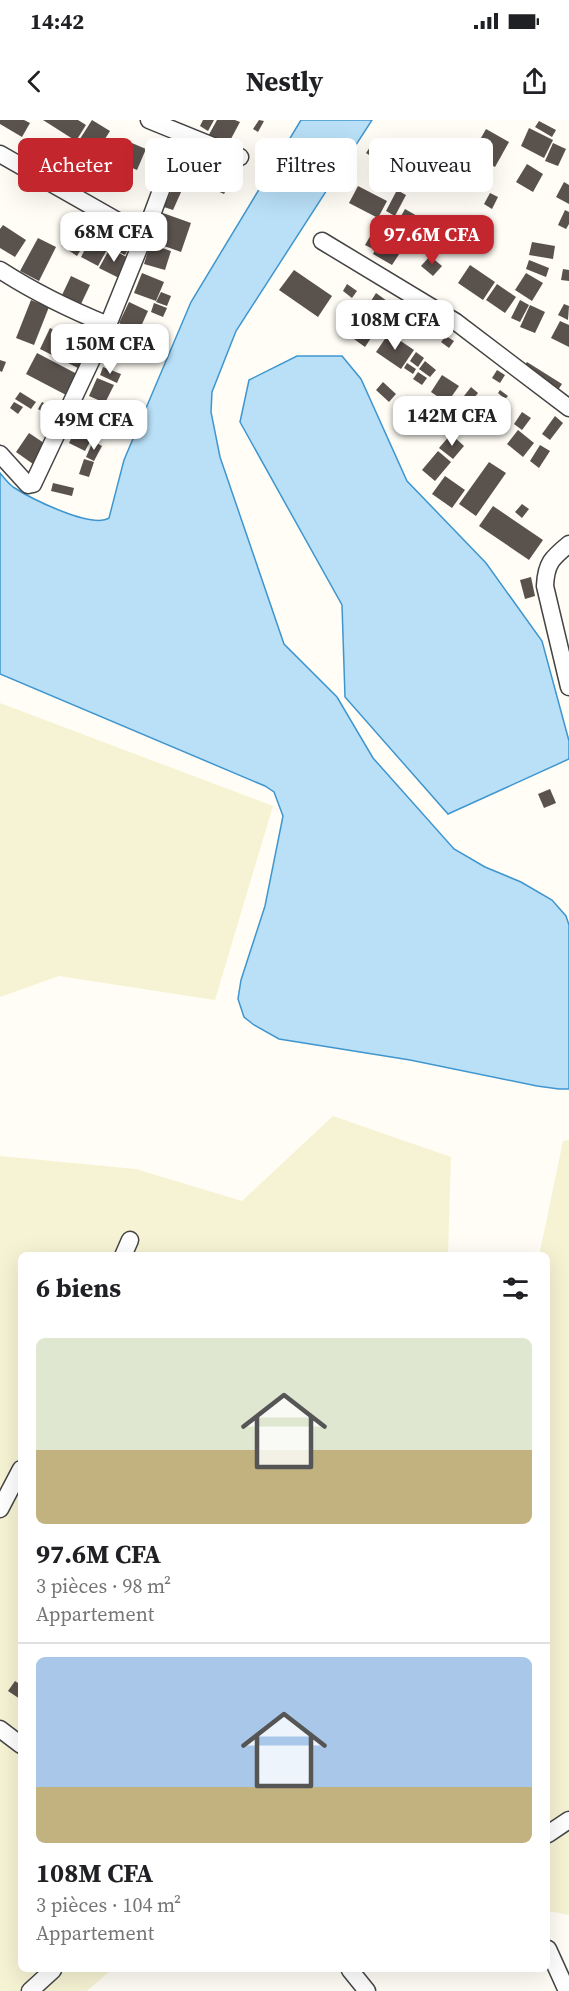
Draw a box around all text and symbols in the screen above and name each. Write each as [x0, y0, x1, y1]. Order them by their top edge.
text: 14:42 [30, 6, 84, 36]
text: Nestly [246, 63, 323, 100]
icon: back [18, 65, 51, 98]
icon: share [518, 65, 551, 98]
chip: Acheter [18, 138, 133, 192]
chip: Louer [145, 138, 243, 192]
chip: Filtres [255, 138, 357, 192]
chip: Nouveau [369, 138, 493, 192]
pin: 68M CFA [59, 212, 169, 263]
pin: 97.6M CFA [363, 215, 501, 266]
text: 68M CFA [74, 217, 154, 245]
text: 97.6M CFA [384, 220, 480, 248]
pin: 108M CFA [333, 300, 457, 351]
text: 108M CFA [350, 305, 440, 333]
pin: 150M CFA [48, 324, 172, 375]
text: 150M CFA [65, 329, 155, 357]
pin: 142M CFA [390, 396, 514, 447]
pin: 49M CFA [39, 400, 149, 451]
text: 142M CFA [407, 401, 497, 429]
text: 49M CFA [54, 405, 134, 433]
text: 6 biens [36, 1270, 121, 1306]
icon: filters [499, 1272, 532, 1305]
icon: home [230, 1377, 338, 1485]
text: 97.6M CFA [36, 1536, 161, 1572]
text: 3 pièces · 98 m² [36, 1572, 171, 1600]
text: Appartement [36, 1600, 154, 1628]
icon: home [230, 1696, 338, 1804]
text: 108M CFA [36, 1855, 153, 1891]
text: 3 pièces · 104 m² [36, 1891, 181, 1919]
text: Appartement [36, 1919, 154, 1947]

